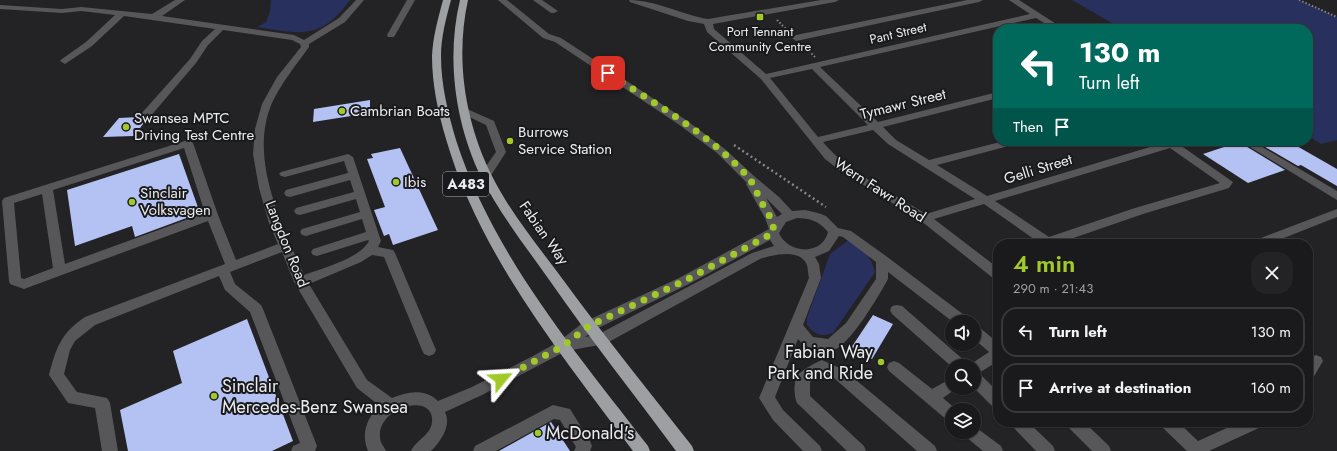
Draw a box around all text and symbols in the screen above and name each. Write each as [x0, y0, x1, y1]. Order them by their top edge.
marker: Port Tennant Community Centre [755, 12, 765, 22]
street label: Pant Street [868, 17, 929, 49]
place label: Port Tennant Community Centre [709, 22, 812, 56]
text: 130 m [1079, 32, 1161, 73]
icon: left [1013, 40, 1065, 92]
pin [591, 56, 625, 90]
icon: arrive [597, 62, 619, 84]
text: Turn left [1079, 70, 1139, 96]
street label: Tymawr Street [858, 83, 949, 125]
place label: Cambrian Boats [350, 100, 450, 122]
marker: Cambrian Boats [337, 106, 347, 116]
place label: Swansea MPTC Driving Test Centre [134, 107, 254, 146]
text: Then [1013, 116, 1043, 138]
icon: arrive [1051, 116, 1073, 138]
place label: Burrows Service Station [518, 121, 612, 160]
marker: Swansea MPTC Driving Test Centre [121, 122, 131, 132]
marker: Burrows Service Station [505, 136, 515, 146]
street label: Gelli Street [1001, 148, 1075, 190]
street label: Wern Fawr Road [830, 152, 930, 228]
place label: Ibis [404, 171, 426, 193]
road number: A483 [443, 172, 489, 196]
marker: Ibis [391, 177, 401, 187]
place label: Sinclair Volksvagen [140, 182, 211, 221]
marker: Sinclair Volksvagen [127, 197, 137, 207]
street label: Langdon Road [260, 197, 314, 291]
street label: Fabian Way [514, 197, 574, 270]
text: 4 min [1013, 246, 1075, 281]
button: close [1251, 252, 1293, 294]
text: 290 m · 21:43 [1013, 279, 1093, 298]
map controls [945, 315, 981, 439]
button: sound [945, 315, 981, 351]
icon: left [1015, 321, 1037, 343]
text: Turn left [1049, 321, 1107, 343]
text: 130 m [1251, 321, 1291, 343]
place label: Fabian Way Park and Ride [767, 339, 873, 386]
marker: Fabian Way Park and Ride [876, 357, 886, 367]
position arrow [480, 358, 522, 400]
button: search [945, 359, 981, 395]
place label: Sinclair Mercedes-Benz Swansea [222, 373, 408, 420]
icon: arrive [1015, 377, 1037, 399]
text: Arrive at destination [1049, 377, 1191, 399]
text: 160 m [1250, 377, 1291, 399]
marker: Sinclair Mercedes-Benz Swansea [209, 391, 219, 401]
button: layers [945, 403, 981, 439]
place label: McDonald's [546, 420, 634, 446]
marker: McDonald's [533, 428, 543, 438]

